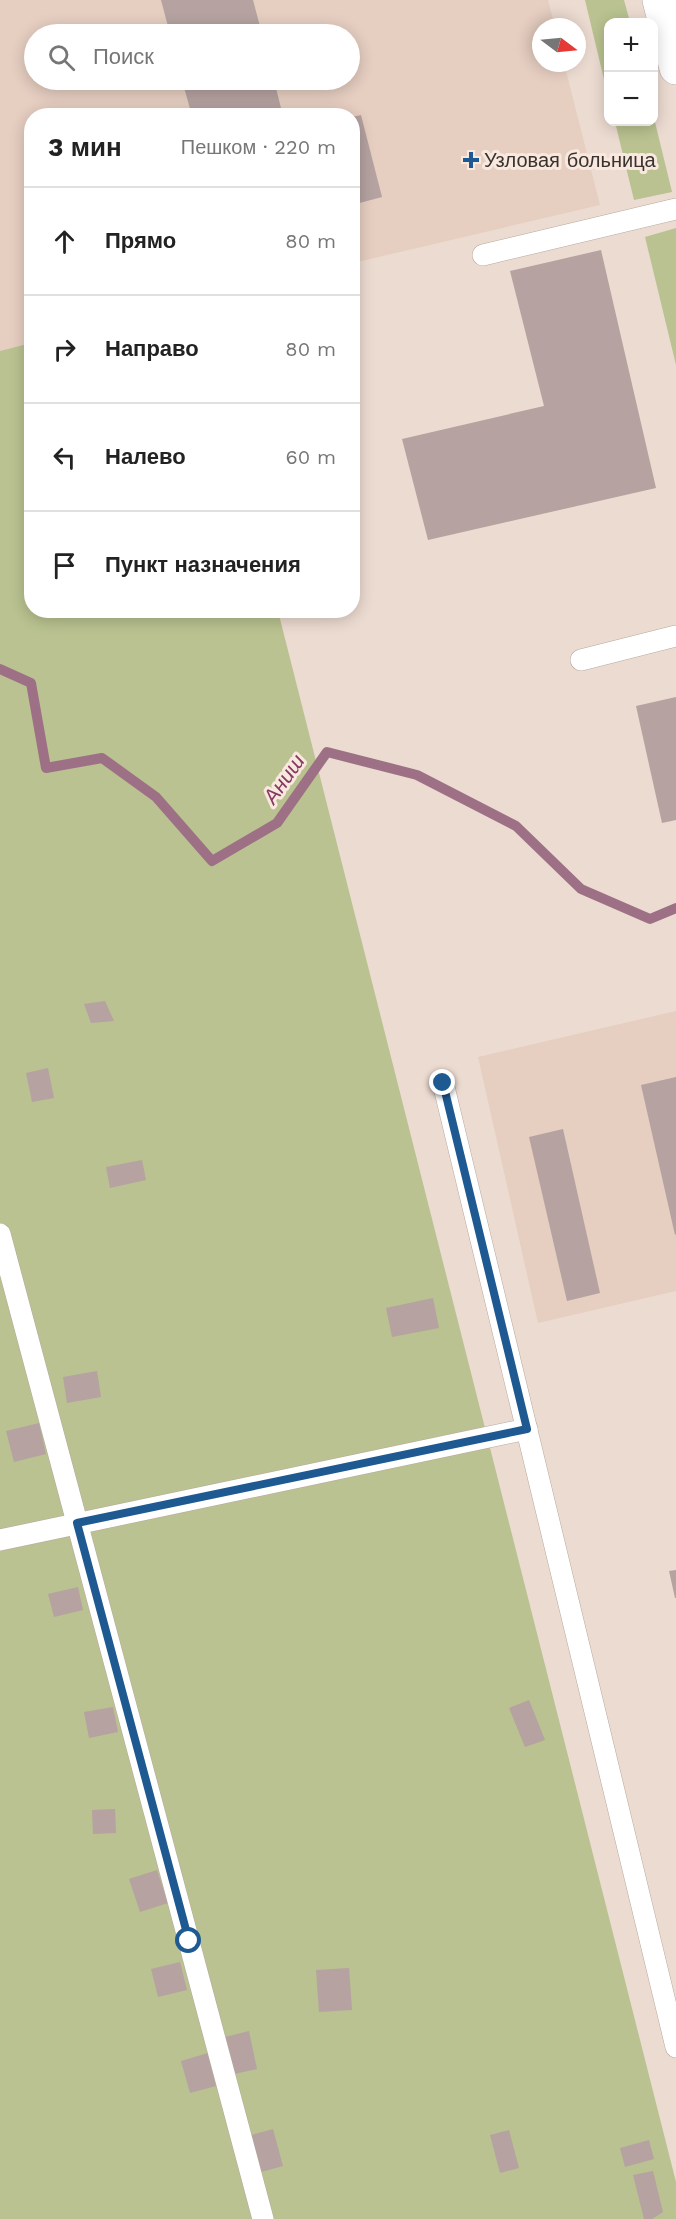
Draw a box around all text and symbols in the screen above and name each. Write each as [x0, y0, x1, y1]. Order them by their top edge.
north arrow [532, 18, 586, 72]
map controls [604, 18, 658, 126]
button: + [604, 18, 658, 72]
search box [24, 24, 360, 90]
icon: search [45, 41, 78, 74]
text: Поиск [93, 44, 154, 69]
button: − [604, 72, 658, 126]
text: 3 мин [48, 132, 122, 162]
text: Пешком · 220 m [181, 135, 336, 159]
place label: Узловая больница [484, 148, 657, 172]
marker: Узловая больница [462, 151, 480, 169]
icon: ahead [48, 225, 81, 258]
text: Прямо [105, 228, 176, 253]
text: 80 m [285, 229, 336, 253]
icon: right [48, 333, 81, 366]
text: Направо [105, 336, 199, 361]
text: 80 m [285, 337, 336, 361]
icon: left [48, 441, 81, 474]
text: Налево [105, 444, 186, 469]
text: 60 m [286, 445, 336, 469]
icon: arrive [48, 549, 81, 582]
text: Пункт назначения [105, 552, 301, 577]
water label: Аниш [257, 749, 310, 810]
route end [429, 1069, 455, 1095]
route start [175, 1927, 201, 1953]

